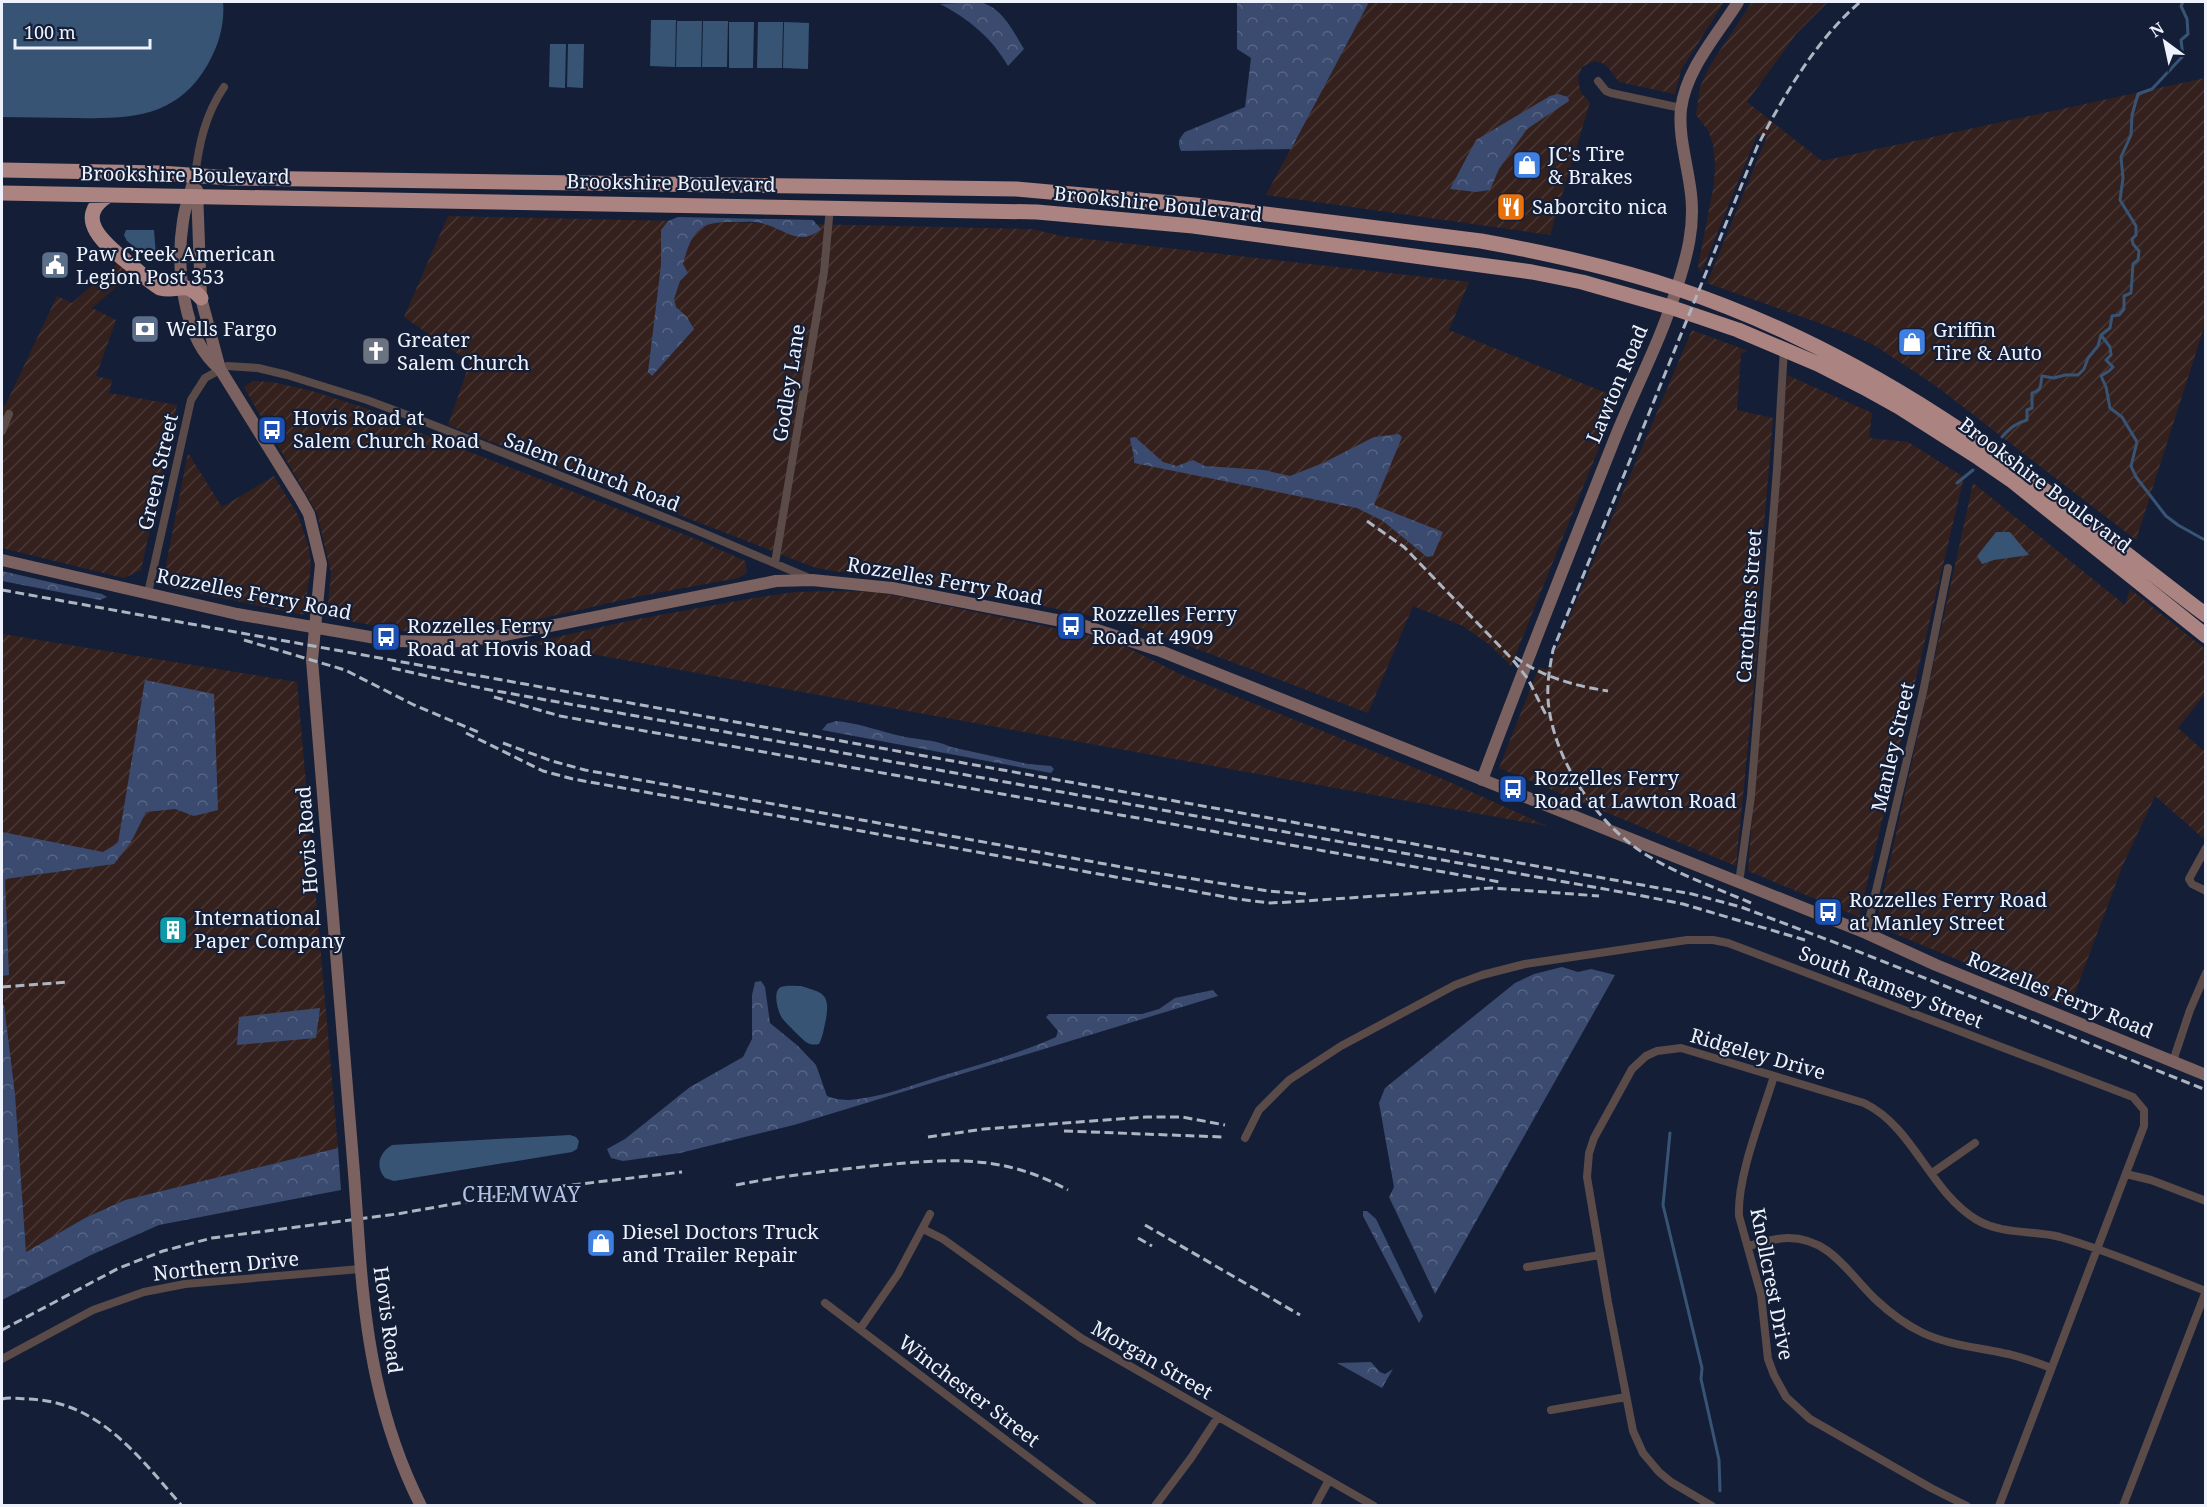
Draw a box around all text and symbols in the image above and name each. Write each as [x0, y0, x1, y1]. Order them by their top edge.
scale bar [15, 12, 150, 50]
north arrow [2135, 12, 2195, 72]
text: N [2146, 17, 2168, 42]
text: 100 m [24, 20, 76, 44]
place label: JC's Tire & Brakes [1547, 140, 1632, 190]
shop icon: JC's Tire & Brakes [1511, 149, 1543, 181]
street label: Brookshire Boulevard [80, 159, 290, 190]
street label: Brookshire Boulevard [566, 167, 776, 198]
street label: Brookshire Boulevard [1052, 179, 1264, 228]
restaurant icon: Saborcito nica [1495, 191, 1527, 223]
place label: Saborcito nica [1532, 193, 1668, 220]
place label: Paw Creek American Legion Post 353 [76, 240, 275, 290]
public building icon: Paw Creek American Legion Post 353 [39, 249, 71, 281]
bank icon: Wells Fargo [129, 313, 161, 345]
place label: Wells Fargo [166, 315, 277, 342]
place label: Griffin Tire & Auto [1933, 316, 2042, 366]
street label: Lawton Road [1580, 321, 1654, 447]
street label: Godley Lane [766, 322, 811, 444]
place label: Greater Salem Church [397, 326, 530, 376]
shop icon: Griffin Tire & Auto [1896, 326, 1928, 358]
church icon: Greater Salem Church [360, 335, 392, 367]
place label: Hovis Road at Salem Church Road [293, 404, 479, 454]
street label: Green Street [131, 411, 184, 533]
street label: Brookshire Boulevard [1954, 411, 2137, 558]
bus stop icon: Hovis Road at Salem Church Road [256, 414, 288, 446]
street label: Salem Church Road [500, 426, 684, 517]
street label: Carothers Street [1730, 528, 1767, 684]
street label: Rozzelles Ferry Road [845, 550, 1045, 611]
street label: Rozzelles Ferry Road [154, 561, 354, 626]
place label: Rozzelles Ferry Road at 4909 [1092, 600, 1238, 650]
bus stop icon: Rozzelles Ferry Road at 4909 [1055, 610, 1087, 642]
place label: Rozzelles Ferry Road at Hovis Road [407, 612, 592, 662]
bus stop icon: Rozzelles Ferry Road at Hovis Road [370, 621, 402, 653]
street label: Manley Street [1864, 679, 1921, 814]
place label: Rozzelles Ferry Road at Lawton Road [1534, 764, 1737, 814]
bus stop icon: Rozzelles Ferry Road at Lawton Road [1497, 773, 1529, 805]
street label: Hovis Road [289, 785, 324, 895]
place label: Rozzelles Ferry Road at Manley Street [1849, 886, 2047, 936]
bus stop icon: Rozzelles Ferry Road at Manley Street [1812, 896, 1844, 928]
place label: International Paper Company [194, 904, 346, 954]
building icon: International Paper Company [157, 914, 189, 946]
street label: South Ramsey Street [1795, 939, 1987, 1034]
street label: Rozzelles Ferry Road [1963, 945, 2157, 1044]
street label: Ridgeley Drive [1687, 1021, 1829, 1086]
district label: CHEMWAY [462, 1180, 582, 1208]
street label: Knollcrest Drive [1744, 1205, 1801, 1362]
place label: Diesel Doctors Truck and Trailer Repair [622, 1218, 819, 1268]
shop icon: Diesel Doctors Truck and Trailer Repair [585, 1227, 617, 1259]
street label: Northern Drive [152, 1244, 300, 1287]
street label: Hovis Road [368, 1265, 409, 1375]
street label: Morgan Street [1087, 1314, 1218, 1405]
street label: Winchester Street [893, 1328, 1046, 1453]

